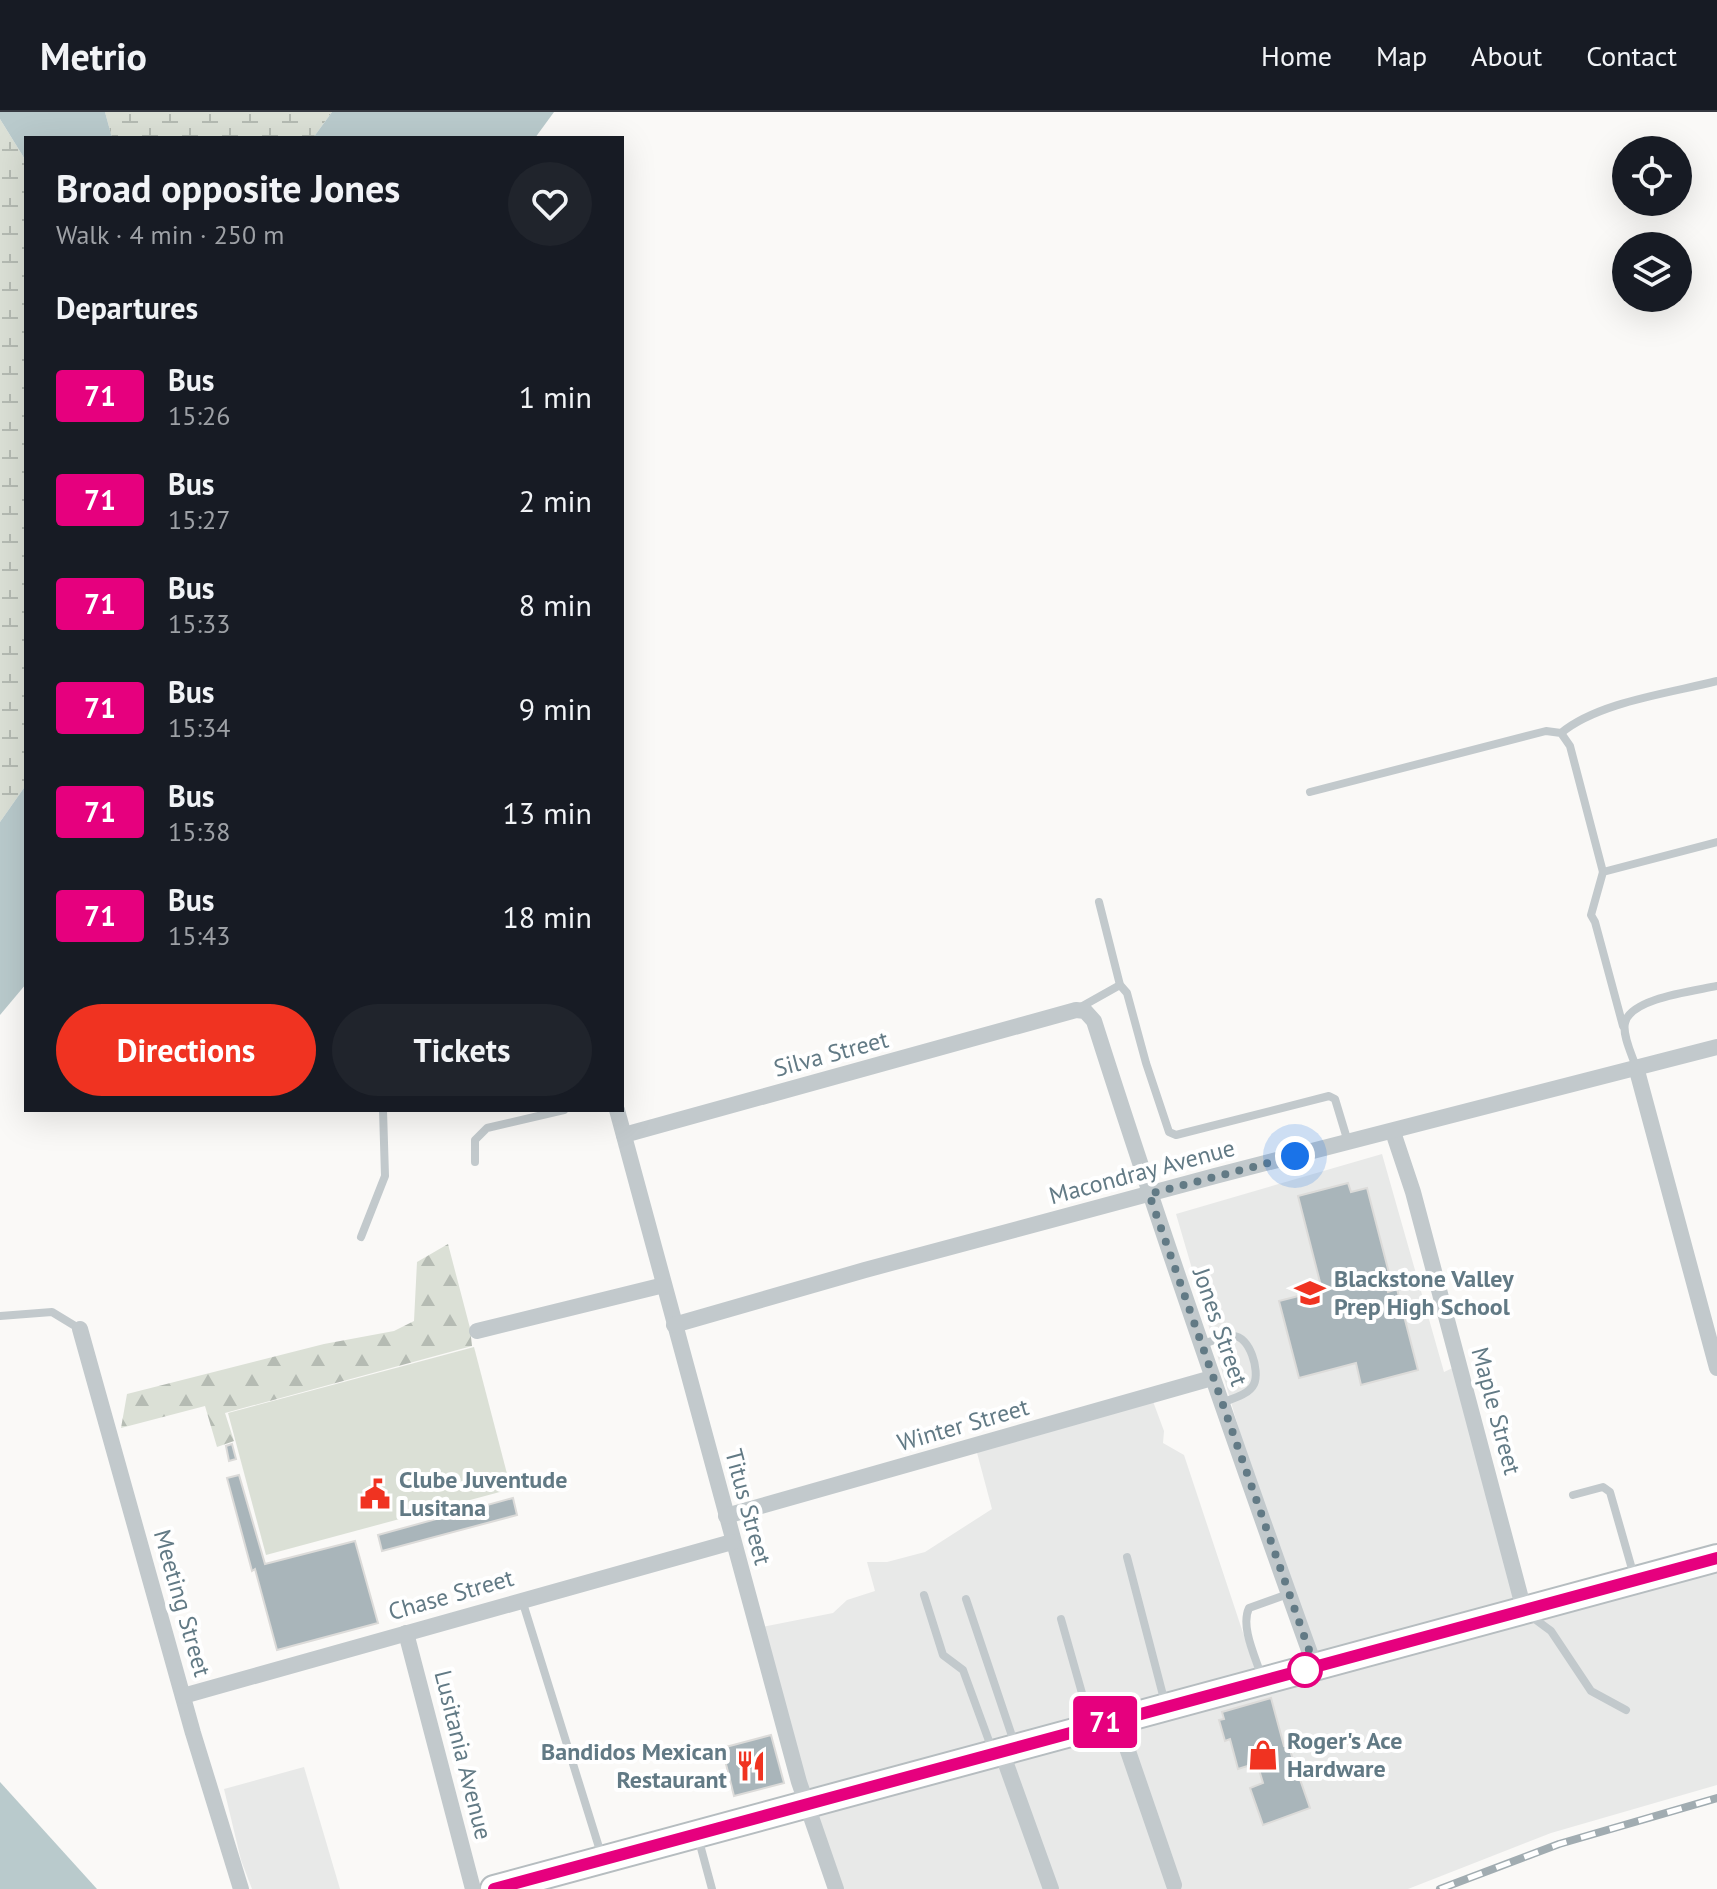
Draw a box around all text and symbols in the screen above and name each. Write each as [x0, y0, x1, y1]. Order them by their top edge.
text: Metrio [40, 31, 147, 80]
text: Home [1261, 37, 1332, 74]
text: Map [1376, 37, 1427, 74]
text: About [1471, 37, 1542, 74]
text: Contact [1586, 37, 1677, 74]
map controls [1612, 136, 1692, 312]
button: locate [1612, 136, 1692, 216]
button: heart [508, 162, 592, 246]
text: Broad opposite Jones [56, 163, 400, 212]
text: Walk · 4 min · 250 m [56, 218, 284, 251]
button: layers [1612, 232, 1692, 312]
text: Departures [56, 288, 198, 327]
text: Bus [168, 360, 215, 399]
text: 71 [84, 377, 116, 414]
text: 1 min [519, 377, 592, 416]
text: 15:26 [168, 399, 230, 432]
text: Bus [168, 464, 215, 503]
text: 71 [84, 481, 116, 518]
text: 2 min [519, 481, 592, 520]
text: 15:27 [168, 503, 230, 536]
text: Bus [168, 568, 215, 607]
text: 71 [84, 585, 116, 622]
text: 8 min [519, 585, 592, 624]
text: 15:33 [168, 607, 230, 640]
text: Bus [168, 672, 215, 711]
text: 71 [84, 689, 116, 726]
text: 9 min [519, 689, 592, 728]
text: 15:34 [168, 711, 230, 744]
text: Bus [168, 776, 215, 815]
text: 71 [84, 793, 116, 830]
text: 13 min [502, 793, 592, 832]
text: 15:38 [168, 815, 230, 848]
text: Bus [168, 880, 215, 919]
text: 71 [84, 897, 116, 934]
text: 18 min [502, 897, 592, 936]
text: 15:43 [168, 919, 230, 952]
button: Directions [56, 1004, 316, 1096]
button: Tickets [332, 1004, 592, 1096]
street label: Silva Street [770, 1023, 892, 1084]
street label: Macondray Avenue [1046, 1132, 1238, 1211]
your location [1275, 1136, 1315, 1176]
street label: Jones Street [1185, 1263, 1255, 1390]
place label: Blackstone Valley Prep High School [1334, 1263, 1514, 1322]
school or university icon: Blackstone Valley Prep High School [1293, 1276, 1327, 1310]
street label: Maple Street [1465, 1344, 1528, 1478]
street label: Winter Street [894, 1391, 1032, 1458]
street label: Titus Street [718, 1446, 779, 1568]
place label: Clube Juventude Lusitana [399, 1464, 567, 1523]
public building icon: Clube Juventude Lusitana [358, 1477, 392, 1511]
street label: Meeting Street [147, 1526, 218, 1680]
street label: Chase Street [385, 1562, 517, 1627]
unlabelled marker [1288, 1653, 1322, 1687]
street label: Lusitania Avenue [427, 1667, 500, 1843]
line badge: 71 [1069, 1696, 1141, 1748]
text: 71 [1089, 1703, 1121, 1740]
place label: Roger's Ace Hardware [1287, 1725, 1403, 1784]
place label: Bandidos Mexican Restaurant [541, 1736, 728, 1795]
shop icon: Roger's Ace Hardware [1246, 1738, 1280, 1772]
restaurant icon: Bandidos Mexican Restaurant [734, 1749, 768, 1783]

